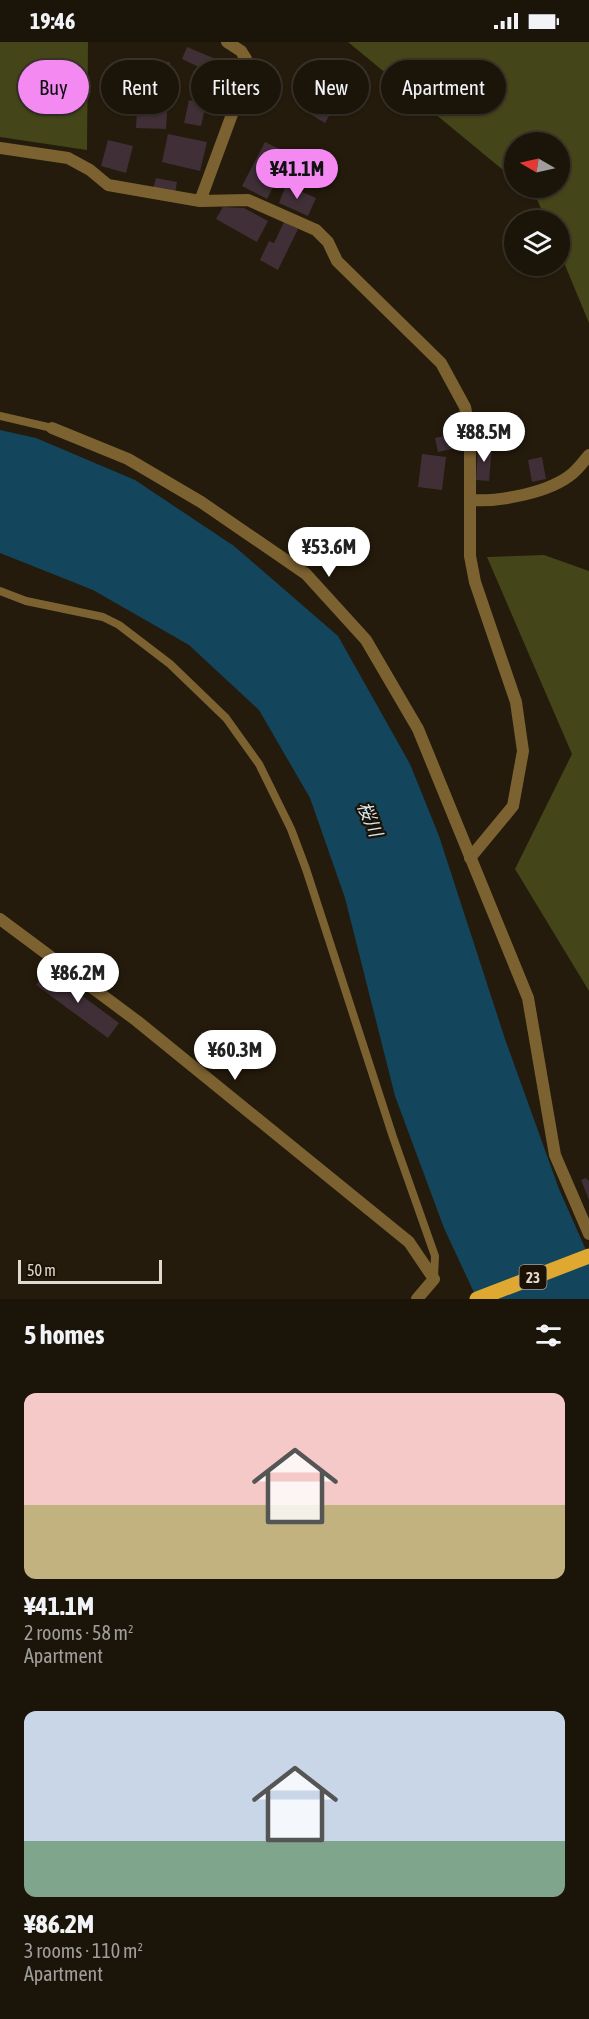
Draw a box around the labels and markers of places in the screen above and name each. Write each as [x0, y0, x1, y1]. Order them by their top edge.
pin: ¥41.1M [248, 149, 346, 200]
pin: ¥88.5M [435, 412, 533, 463]
pin: ¥53.6M [280, 527, 378, 578]
pin: ¥86.2M [29, 953, 127, 1004]
pin: ¥60.3M [186, 1030, 284, 1081]

